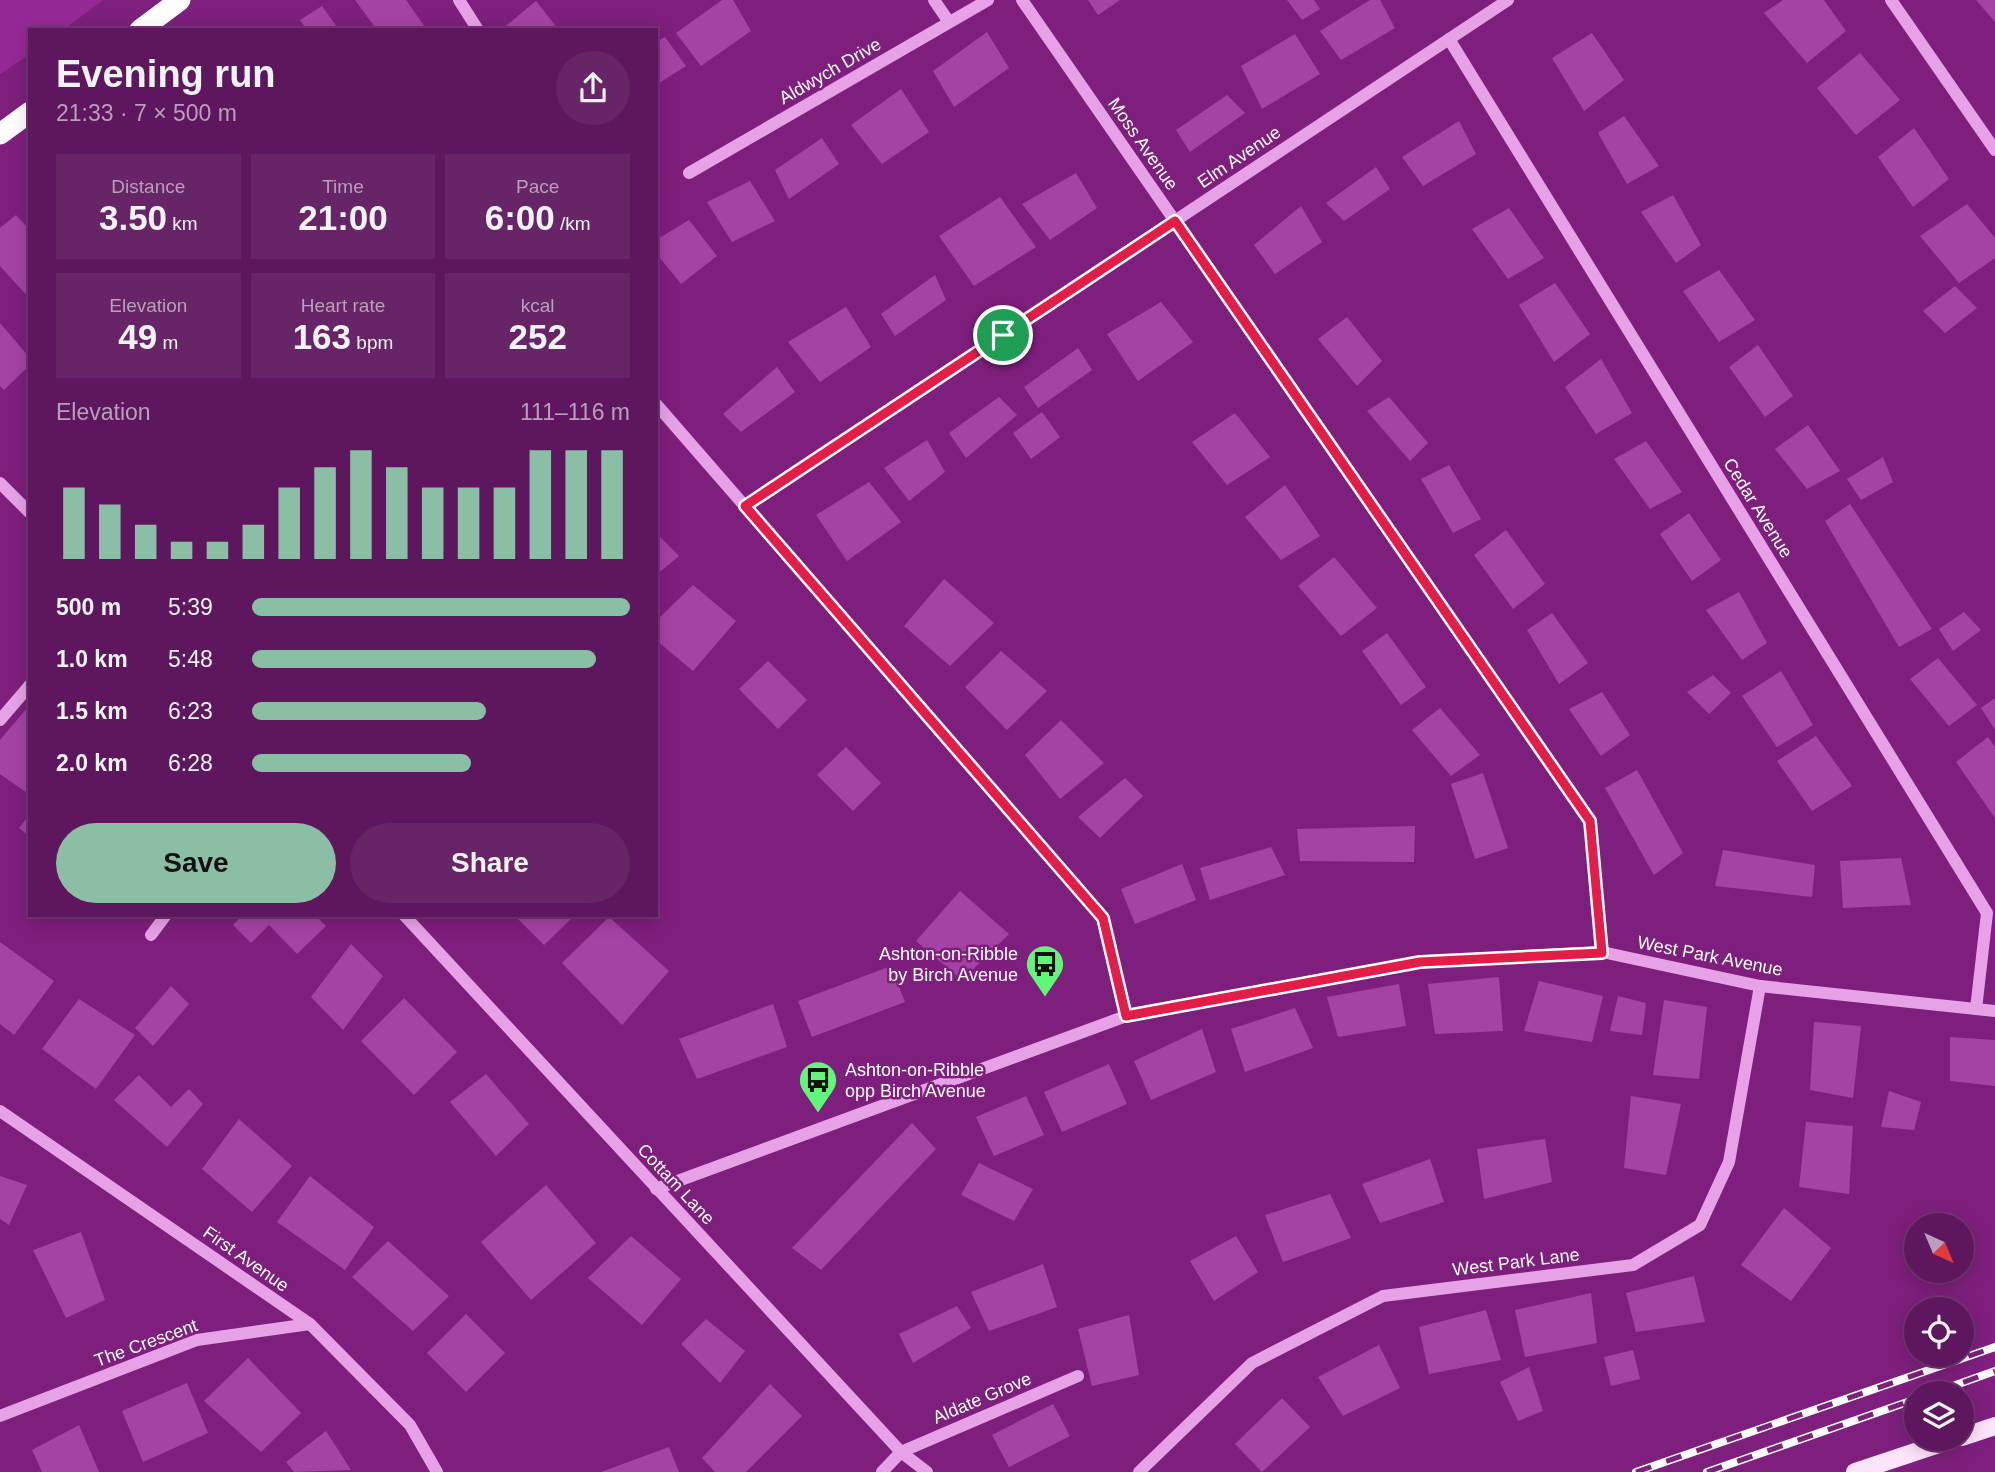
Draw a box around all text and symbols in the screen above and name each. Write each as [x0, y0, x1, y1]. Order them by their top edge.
street label: Aldwych Drive [776, 34, 884, 108]
button: share [556, 51, 630, 125]
text: Evening run [56, 53, 276, 95]
street label: Moss Avenue [1104, 94, 1182, 194]
text: 21:33 · 7 × 500 m [56, 100, 237, 126]
street label: Elm Avenue [1194, 122, 1284, 192]
text: Distance [111, 176, 185, 197]
text: Time [322, 176, 364, 197]
text: Pace [516, 176, 559, 197]
text: 3.50 [99, 198, 167, 237]
text: 21:00 [298, 198, 388, 237]
text: 6:00 [485, 198, 555, 237]
text: km [167, 213, 198, 234]
text: /km [555, 213, 591, 234]
text: Elevation [109, 295, 187, 316]
text: Heart rate [301, 295, 385, 316]
text: kcal [521, 295, 555, 316]
pin [973, 305, 1033, 365]
icon: arrive [984, 316, 1022, 354]
text: 49 [118, 317, 157, 356]
text: 163 [293, 317, 351, 356]
text: 252 [508, 317, 567, 356]
text: m [157, 332, 178, 353]
text: bpm [351, 332, 393, 353]
text: Elevation [56, 399, 151, 425]
text: 111–116 m [520, 399, 630, 425]
street label: Cedar Avenue [1719, 454, 1797, 562]
text: 500 m [56, 594, 121, 620]
text: 5:39 [168, 594, 213, 620]
text: 1.0 km [56, 646, 128, 672]
text: 5:48 [168, 646, 213, 672]
text: 1.5 km [56, 698, 128, 724]
text: 6:23 [168, 698, 213, 724]
text: 2.0 km [56, 750, 128, 776]
text: 6:28 [168, 750, 213, 776]
button: Save [56, 823, 336, 903]
button: Share [350, 823, 630, 903]
street label: West Park Avenue [1636, 932, 1784, 980]
bus stop icon: Ashton-on-Ribble by Birch Avenue [1024, 943, 1066, 998]
place label: Ashton-on-Ribble by Birch Avenue [879, 944, 1018, 985]
bus stop icon: Ashton-on-Ribble opp Birch Avenue [797, 1059, 839, 1114]
place label: Ashton-on-Ribble opp Birch Avenue [845, 1060, 986, 1101]
street label: Cottam Lane [634, 1139, 718, 1229]
north arrow [1904, 1213, 1974, 1283]
map controls [1904, 1213, 1974, 1451]
street label: First Avenue [199, 1222, 293, 1296]
street label: West Park Lane [1451, 1244, 1581, 1280]
button: locate [1904, 1297, 1974, 1367]
street label: The Crescent [92, 1315, 200, 1371]
street label: Aldate Grove [930, 1368, 1034, 1428]
button: layers [1904, 1381, 1974, 1451]

